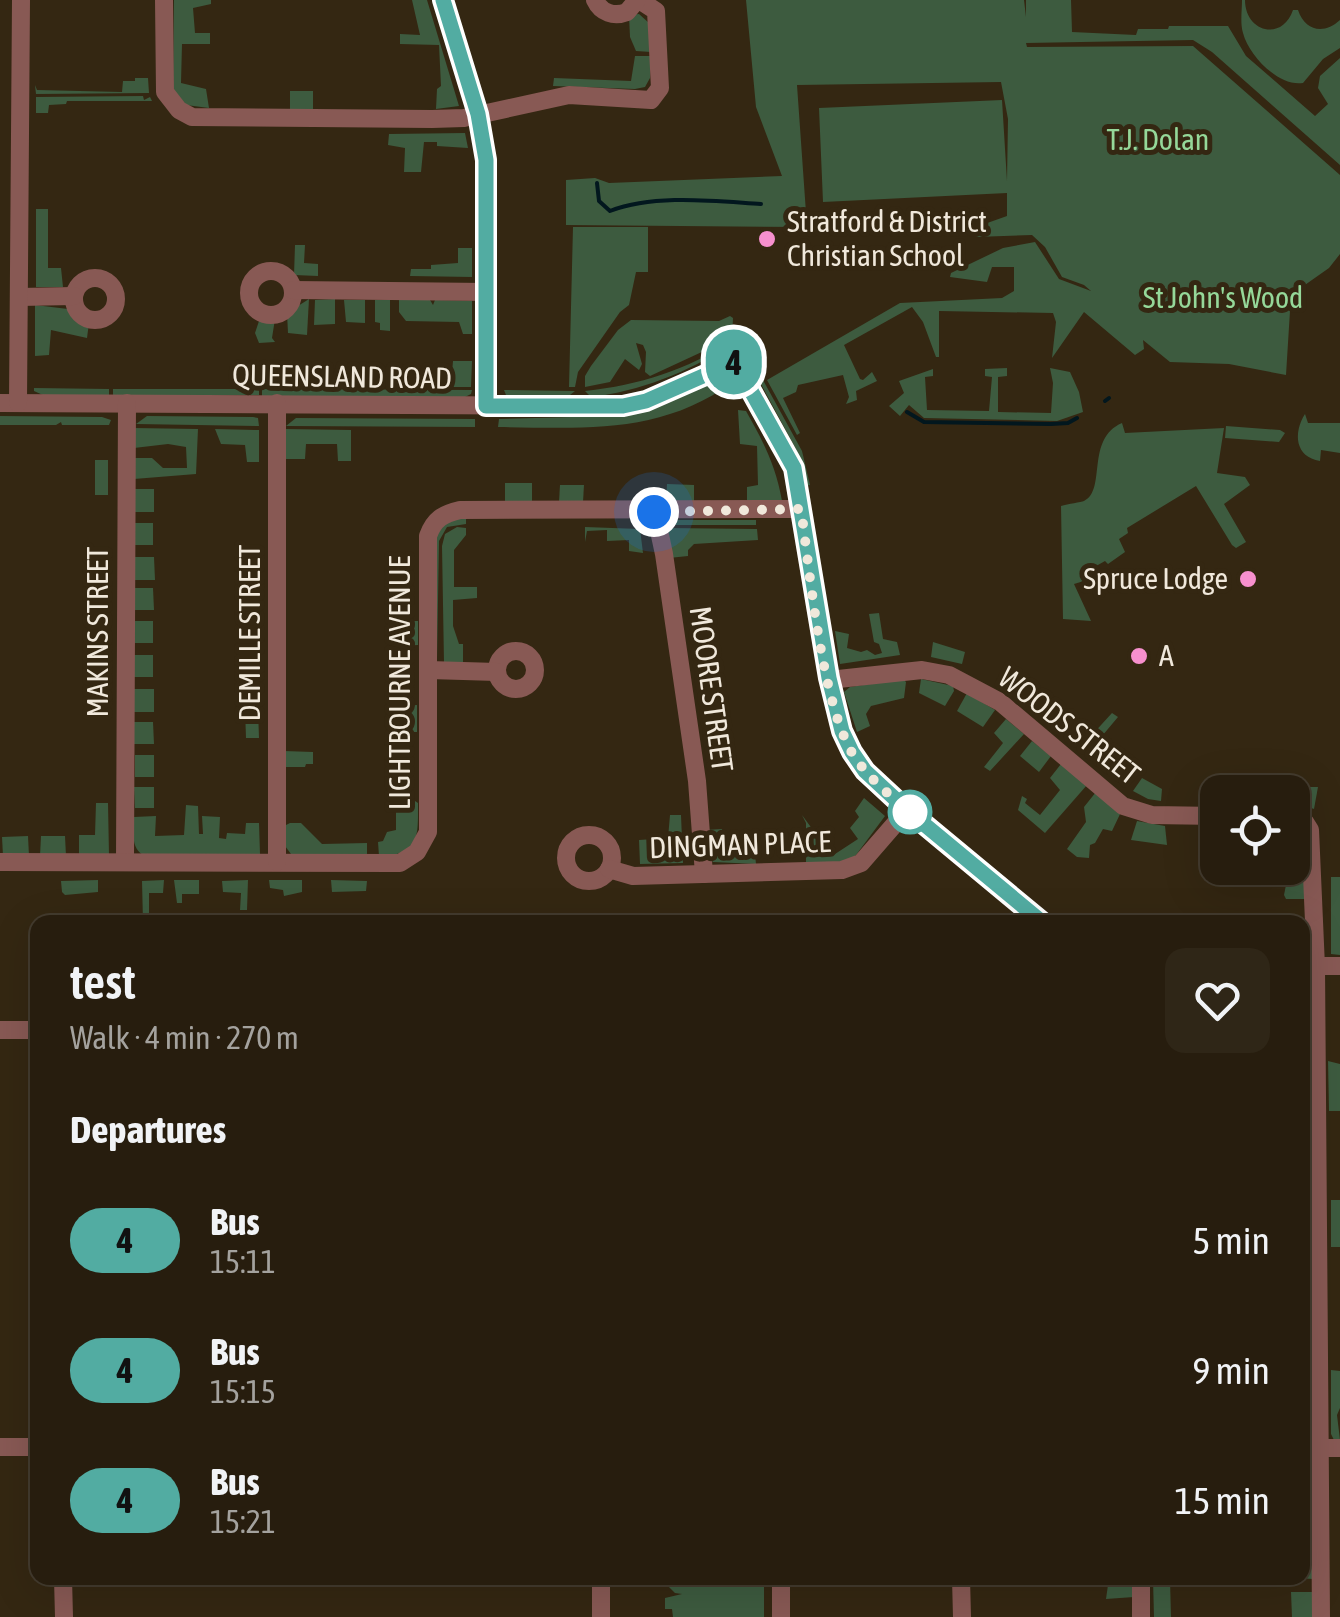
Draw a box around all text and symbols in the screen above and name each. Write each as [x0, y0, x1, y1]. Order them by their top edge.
park label: T.J. Dolan [1107, 122, 1209, 156]
place label: Stratford & District Christian School [787, 204, 987, 272]
marker: Stratford & District Christian School [756, 228, 778, 250]
park label: St John's Wood [1143, 280, 1303, 314]
line badge: 4 [702, 330, 766, 394]
text: 4 [726, 342, 742, 382]
street label: QUEENSLAND ROAD [232, 357, 452, 395]
your location [629, 487, 679, 537]
street label: DEMILLE STREET [232, 545, 266, 721]
street label: MAKINS STREET [80, 546, 114, 718]
street label: LIGHTBOURNE AVENUE [382, 556, 416, 810]
place label: Spruce Lodge [1083, 561, 1228, 595]
marker: Spruce Lodge [1237, 568, 1259, 590]
street label: MOORE STREET [684, 604, 740, 774]
place label: A [1159, 638, 1174, 672]
marker: A [1128, 645, 1150, 667]
street label: WOODS STREET [992, 660, 1147, 791]
map controls [1200, 775, 1310, 885]
button: locate [1200, 775, 1310, 885]
unlabelled marker [889, 791, 931, 833]
street label: DINGMAN PLACE [648, 824, 832, 864]
button: heart [1165, 948, 1270, 1053]
text: test [70, 954, 136, 1009]
text: Walk · 4 min · 270 m [70, 1019, 299, 1056]
text: Departures [70, 1108, 226, 1151]
text: Bus [210, 1200, 260, 1243]
text: 5 min [1192, 1219, 1270, 1262]
text: 4 [117, 1220, 133, 1260]
text: 15:11 [210, 1243, 276, 1280]
text: Bus [210, 1330, 260, 1373]
text: 9 min [1192, 1349, 1270, 1392]
text: 4 [117, 1350, 133, 1390]
text: 15:15 [210, 1373, 276, 1410]
text: Bus [210, 1460, 260, 1503]
text: 15 min [1175, 1479, 1270, 1522]
text: 4 [117, 1480, 133, 1520]
text: 15:21 [210, 1503, 276, 1540]

